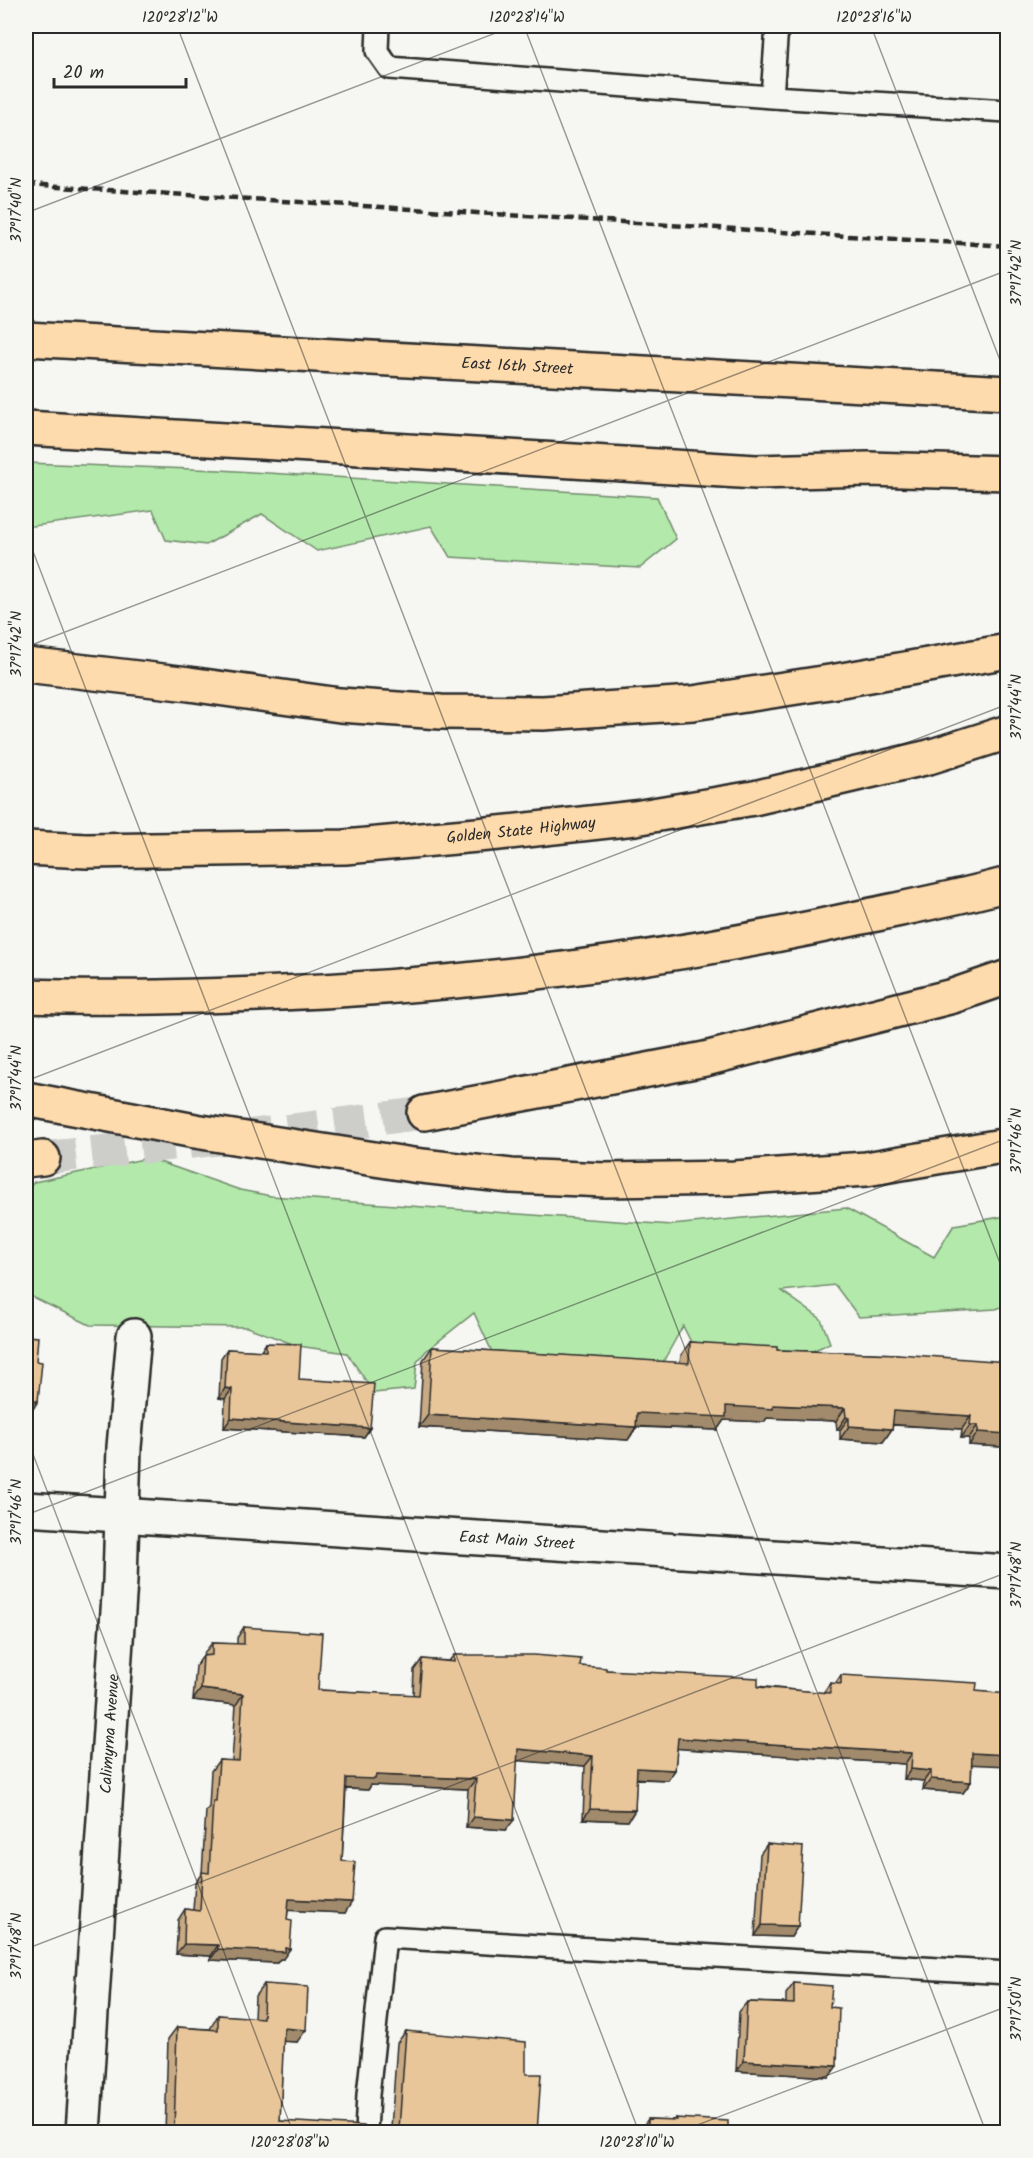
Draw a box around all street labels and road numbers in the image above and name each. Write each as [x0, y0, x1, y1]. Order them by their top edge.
street label: East 16th Street [461, 350, 575, 382]
street label: Golden State Highway [446, 810, 597, 850]
street label: East Main Street [458, 1524, 576, 1557]
street label: Calimyrna Avenue [93, 1673, 126, 1795]

